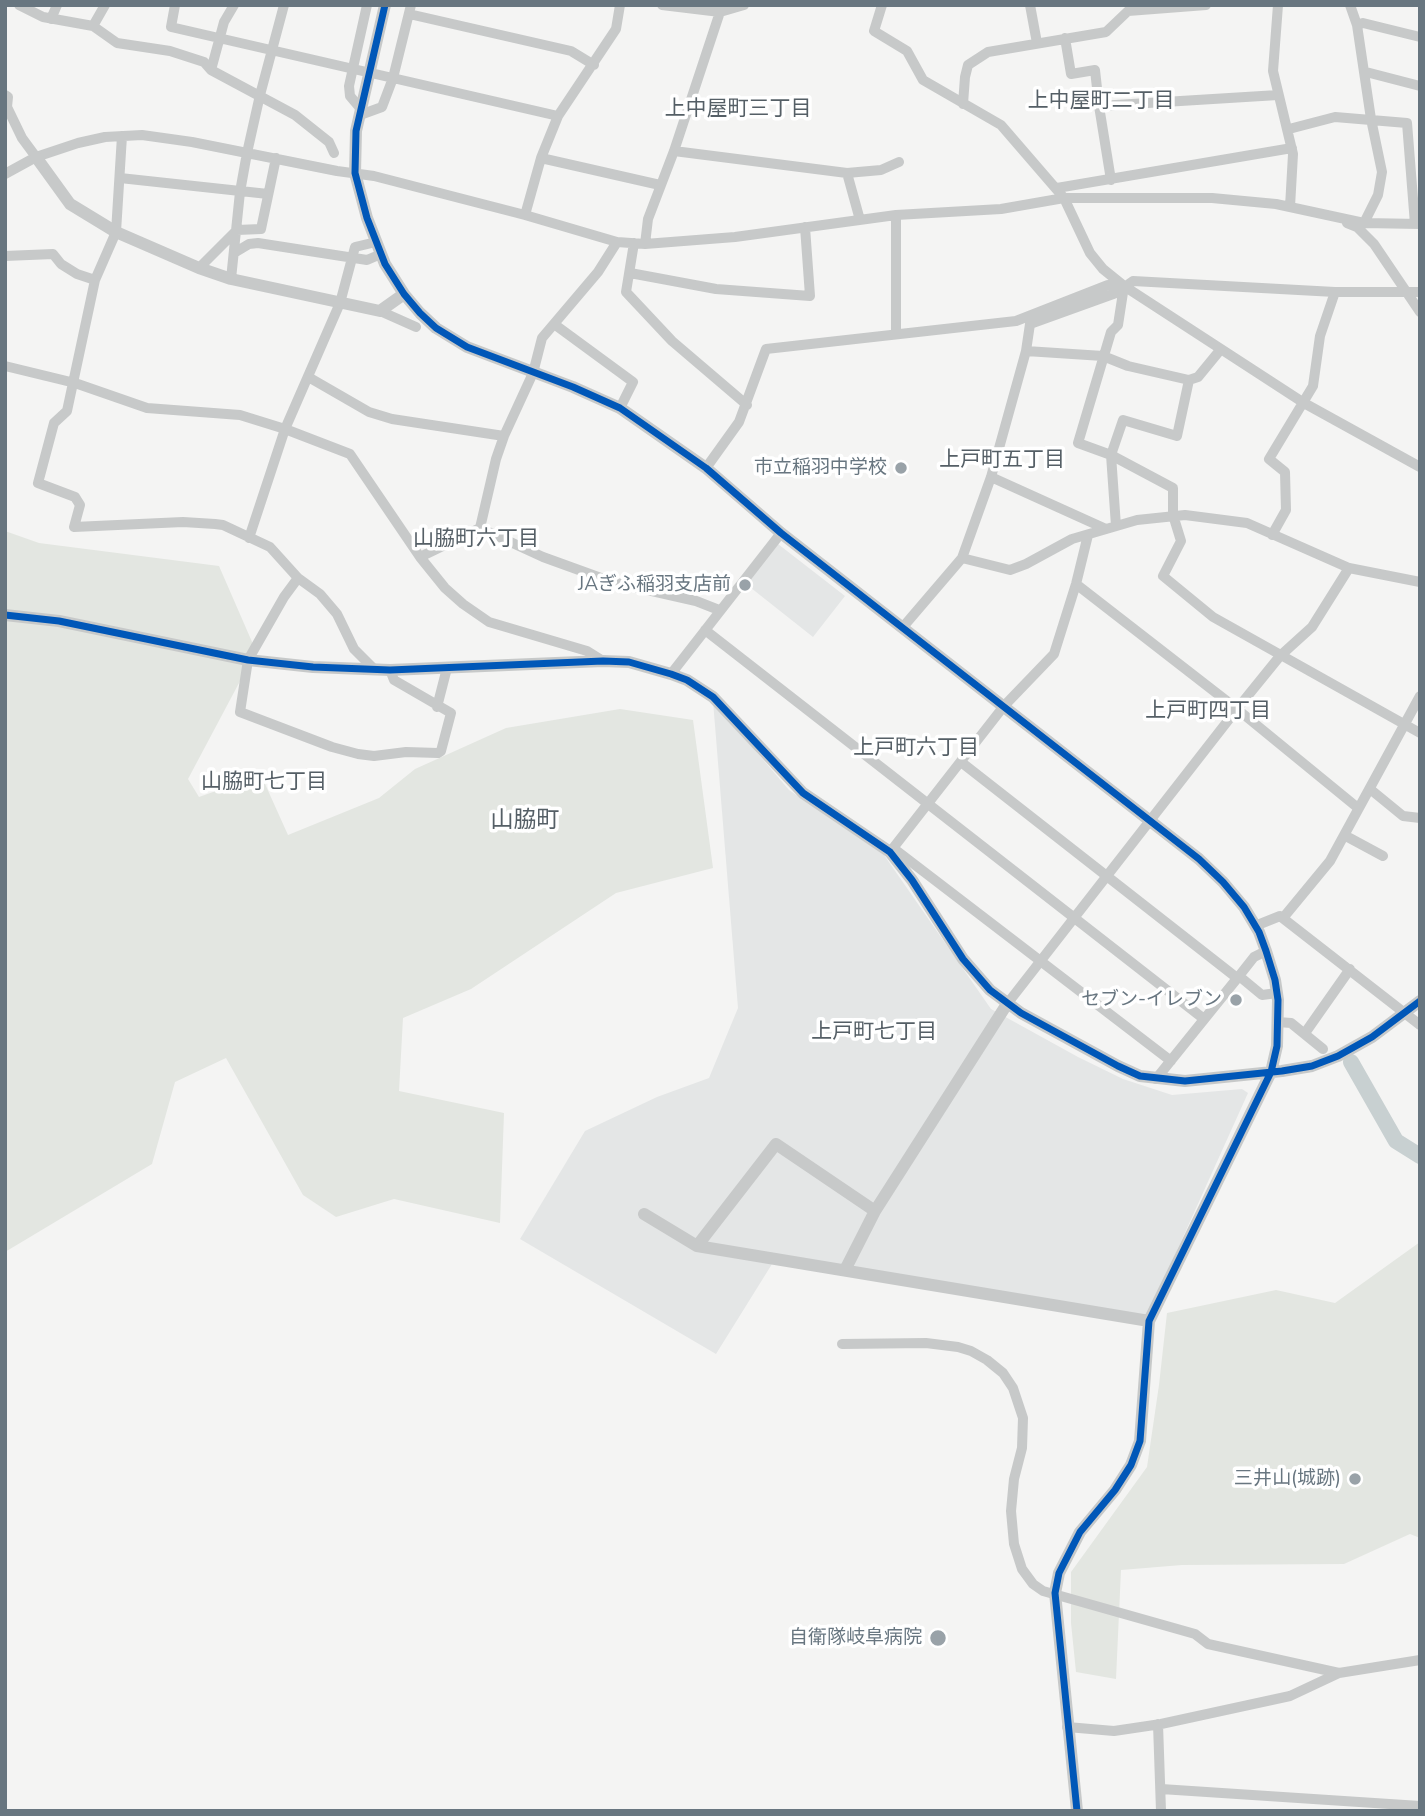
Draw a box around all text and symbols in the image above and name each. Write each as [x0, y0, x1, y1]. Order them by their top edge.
district label: 上中屋町二丁目 [1028, 89, 1174, 115]
district label: 上中屋町三丁目 [665, 97, 811, 123]
district label: 上戸町五丁目 [939, 448, 1065, 474]
place label: 市立稲羽中学校 [754, 457, 887, 479]
marker: 市立稲羽中学校 [893, 460, 909, 476]
district label: 山脇町六丁目 [413, 527, 539, 553]
place label: JAぎふ稲羽支店前 [578, 574, 731, 596]
marker: JAぎふ稲羽支店前 [737, 577, 753, 593]
district label: 上戸町四丁目 [1145, 699, 1271, 725]
district label: 上戸町六丁目 [853, 736, 979, 762]
district label: 山脇町七丁目 [201, 770, 327, 796]
district label: 山脇町 [491, 807, 559, 835]
place label: セブン-イレブン [1081, 989, 1222, 1011]
marker: セブン-イレブン [1228, 992, 1244, 1008]
district label: 上戸町七丁目 [811, 1020, 937, 1046]
place label: 三井山(城跡) [1234, 1468, 1341, 1490]
marker: 三井山(城跡) [1347, 1471, 1363, 1487]
place label: 自衛隊岐阜病院 [789, 1627, 922, 1649]
marker: 自衛隊岐阜病院 [928, 1628, 948, 1648]

